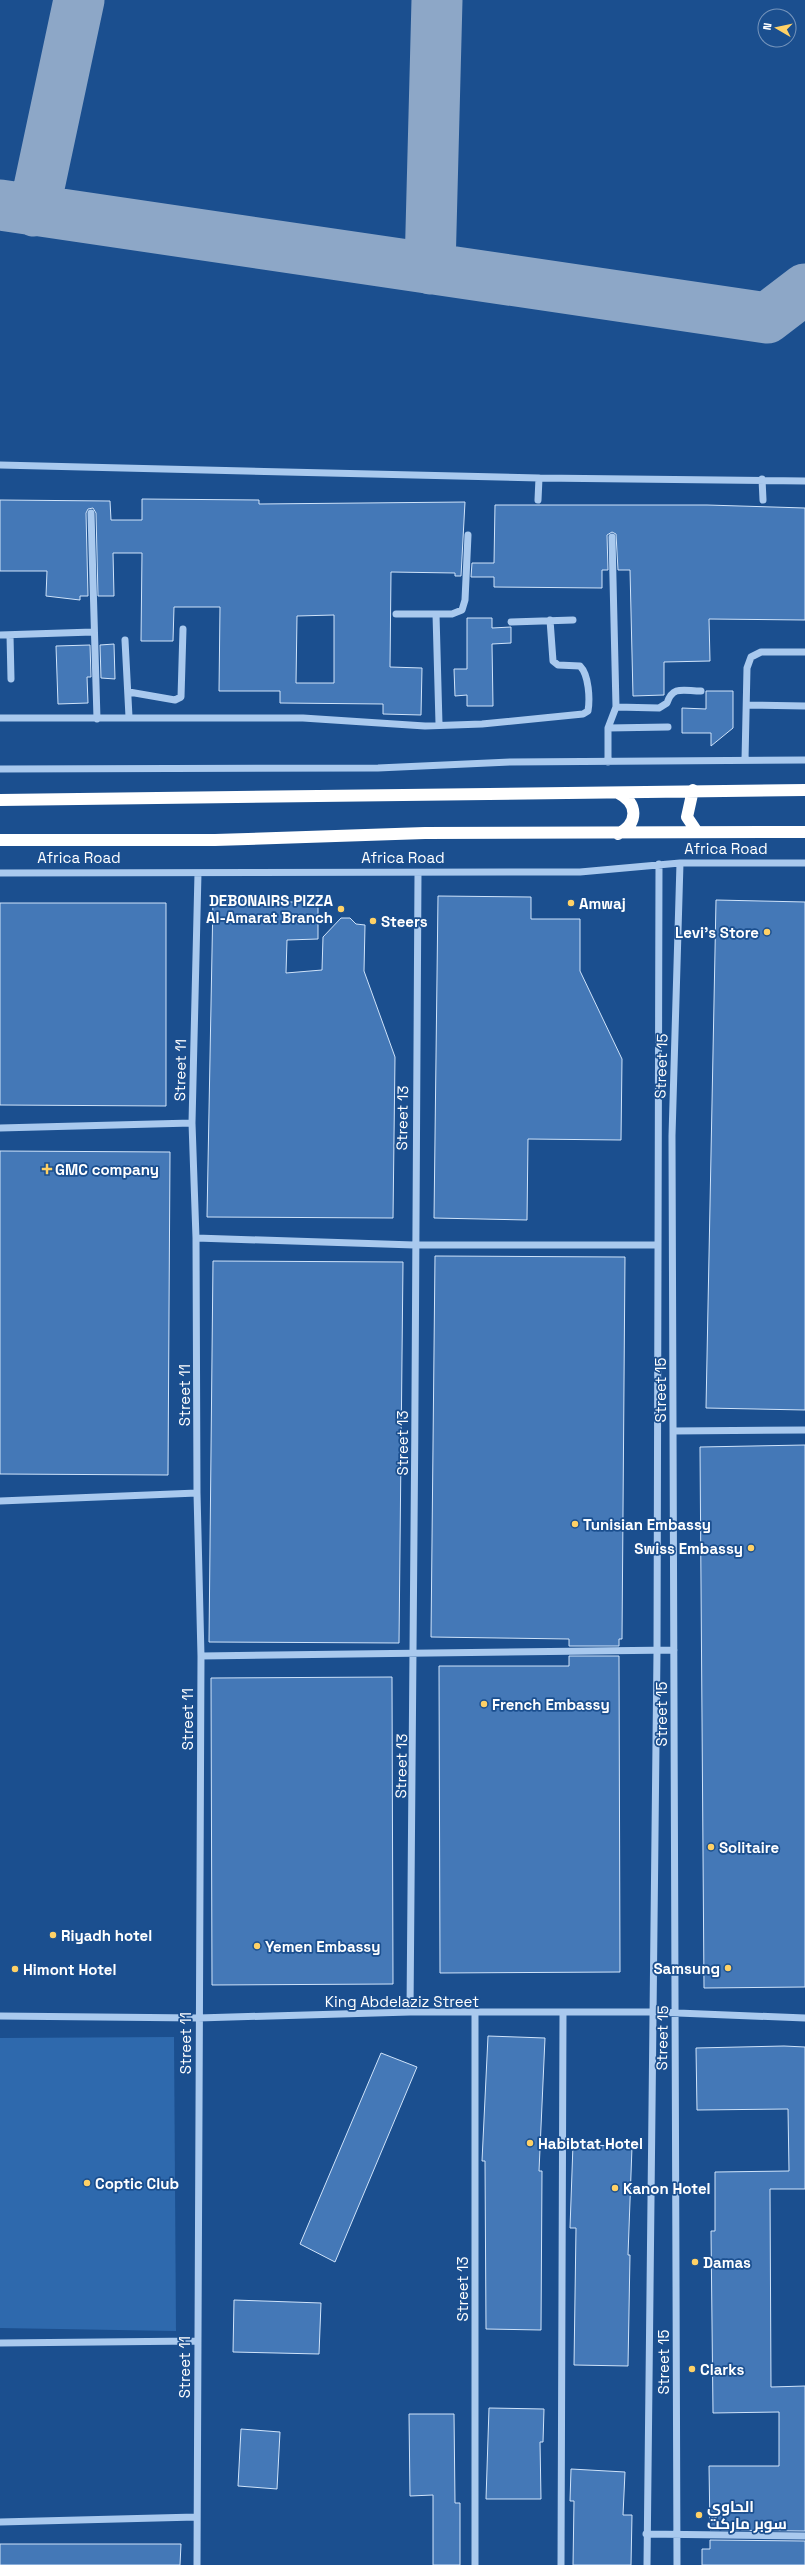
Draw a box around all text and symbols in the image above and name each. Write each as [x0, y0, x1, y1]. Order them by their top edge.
north arrow [757, 8, 797, 48]
text: N [760, 22, 775, 31]
street label: Africa Road [684, 839, 768, 858]
street label: Africa Road [37, 848, 121, 867]
street label: Africa Road [361, 848, 445, 867]
place label: DEBONAIRS PIZZA Al-Amarat Branch [206, 891, 333, 927]
place label: Amwaj [579, 894, 626, 913]
marker: Amwaj [566, 898, 576, 908]
marker: DEBONAIRS PIZZA Al-Amarat Branch [336, 904, 346, 914]
place label: Steers [381, 912, 428, 931]
marker: Steers [368, 916, 378, 926]
place label: Levi's Store [675, 923, 759, 942]
marker: Levi's Store [762, 927, 772, 937]
street label: Street 15 [650, 1033, 672, 1099]
street label: Street 11 [170, 1039, 190, 1101]
street label: Street 13 [392, 1085, 412, 1151]
place label: GMC company [55, 1160, 159, 1179]
marker: GMC company [42, 1164, 52, 1174]
street label: Street 15 [651, 1358, 670, 1422]
street label: Street 11 [175, 1364, 194, 1426]
street label: Street 13 [393, 1410, 412, 1476]
place label: Tunisian Embassy [583, 1515, 711, 1534]
marker: Tunisian Embassy [570, 1519, 580, 1529]
place label: Swiss Embassy [634, 1539, 743, 1558]
marker: Swiss Embassy [746, 1543, 756, 1553]
street label: Street 15 [652, 1682, 671, 1746]
street label: Street 11 [178, 1688, 197, 1750]
place label: French Embassy [492, 1695, 610, 1714]
marker: French Embassy [479, 1699, 489, 1709]
street label: Street 13 [391, 1733, 411, 1799]
place label: Solitaire [719, 1838, 779, 1857]
marker: Solitaire [706, 1842, 716, 1852]
place label: Riyadh hotel [61, 1926, 152, 1945]
marker: Riyadh hotel [48, 1930, 58, 1940]
place label: Yemen Embassy [265, 1937, 380, 1956]
marker: Yemen Embassy [252, 1941, 262, 1951]
place label: Samsung [654, 1959, 720, 1978]
place label: Himont Hotel [23, 1960, 117, 1979]
marker: Samsung [723, 1963, 733, 1973]
marker: Himont Hotel [10, 1964, 20, 1974]
street label: King Abdelaziz Street [325, 1992, 479, 2011]
street label: Street 15 [652, 2005, 672, 2071]
street label: Street 11 [176, 2012, 195, 2074]
place label: Habibtat Hotel [538, 2134, 643, 2153]
marker: Habibtat Hotel [525, 2138, 535, 2148]
place label: Coptic Club [95, 2174, 179, 2193]
marker: Coptic Club [82, 2178, 92, 2188]
place label: Kanon Hotel [623, 2179, 711, 2198]
marker: Kanon Hotel [610, 2183, 620, 2193]
place label: Damas [703, 2253, 751, 2272]
street label: Street 13 [453, 2256, 472, 2322]
marker: Damas [690, 2257, 700, 2267]
street label: Street 15 [654, 2330, 673, 2394]
street label: Street 11 [175, 2336, 194, 2398]
place label: Clarks [700, 2360, 745, 2379]
marker: Clarks [687, 2364, 697, 2374]
place label: الحاوي سوبر ماركت [707, 2497, 787, 2533]
marker: الحاوي سوبر ماركت [694, 2510, 704, 2520]

